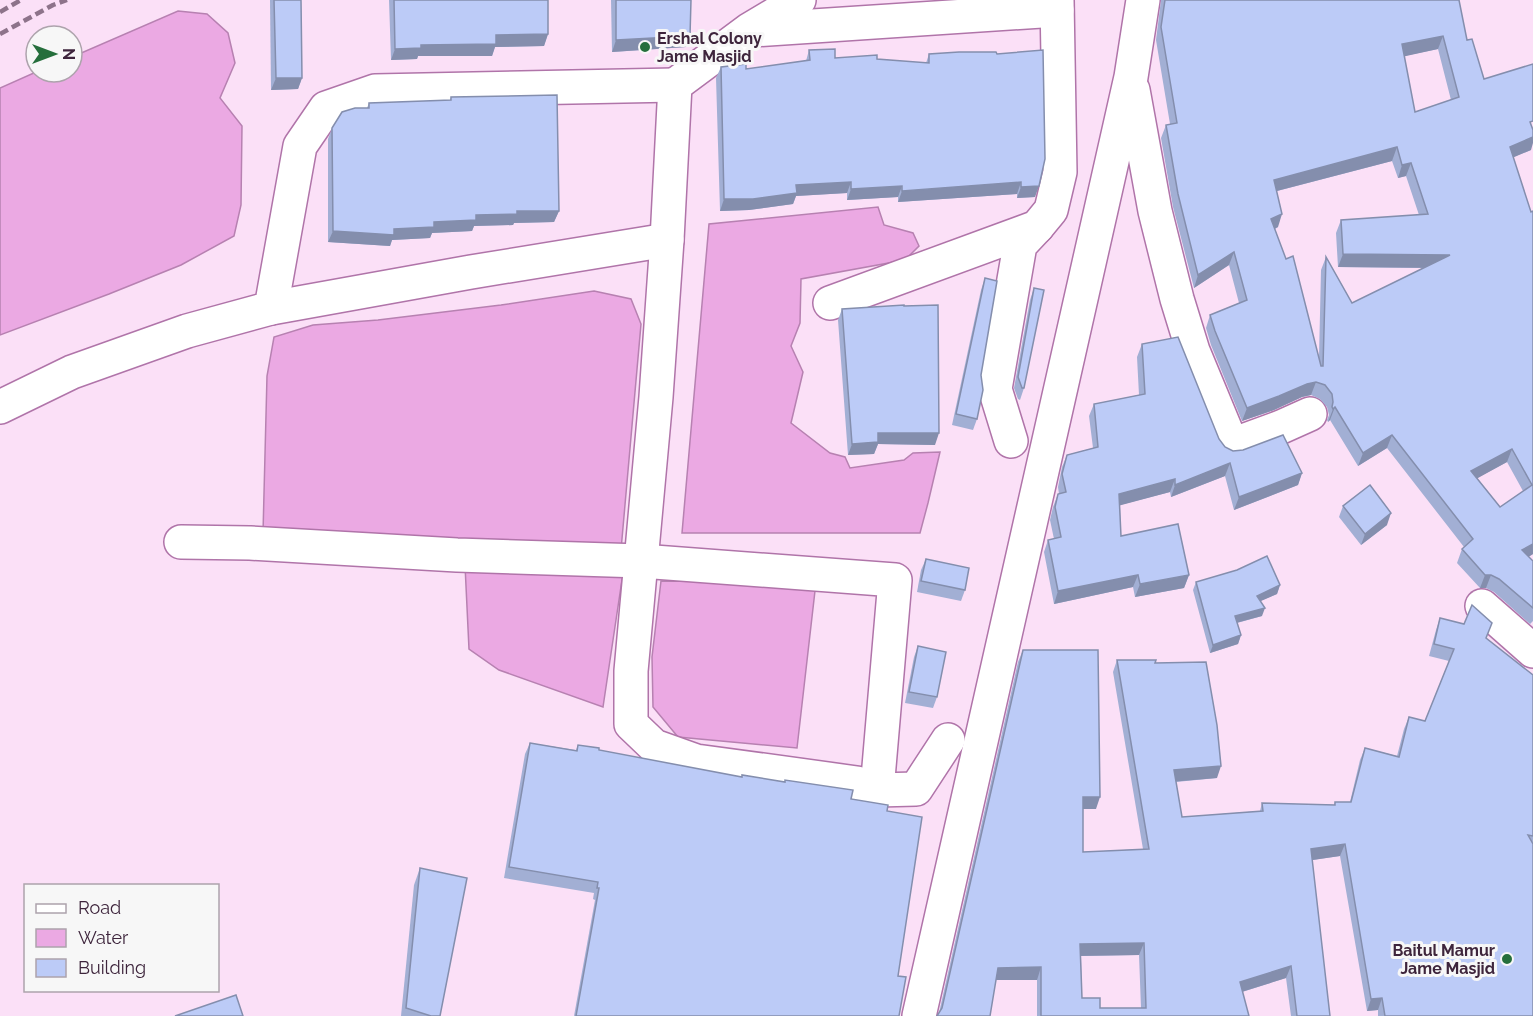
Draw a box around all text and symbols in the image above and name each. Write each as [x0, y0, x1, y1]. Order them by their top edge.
north arrow [24, 24, 84, 84]
place label: Ershal Colony Jame Masjid [657, 29, 762, 66]
marker: Ershal Colony Jame Masjid [638, 40, 652, 54]
text: N [59, 48, 78, 60]
legend [24, 884, 219, 992]
text: Road [78, 897, 121, 918]
text: Water [78, 927, 129, 948]
place label: Baitul Mamur Jame Masjid [1392, 941, 1495, 978]
marker: Baitul Mamur Jame Masjid [1500, 952, 1514, 966]
text: Building [78, 957, 146, 978]

